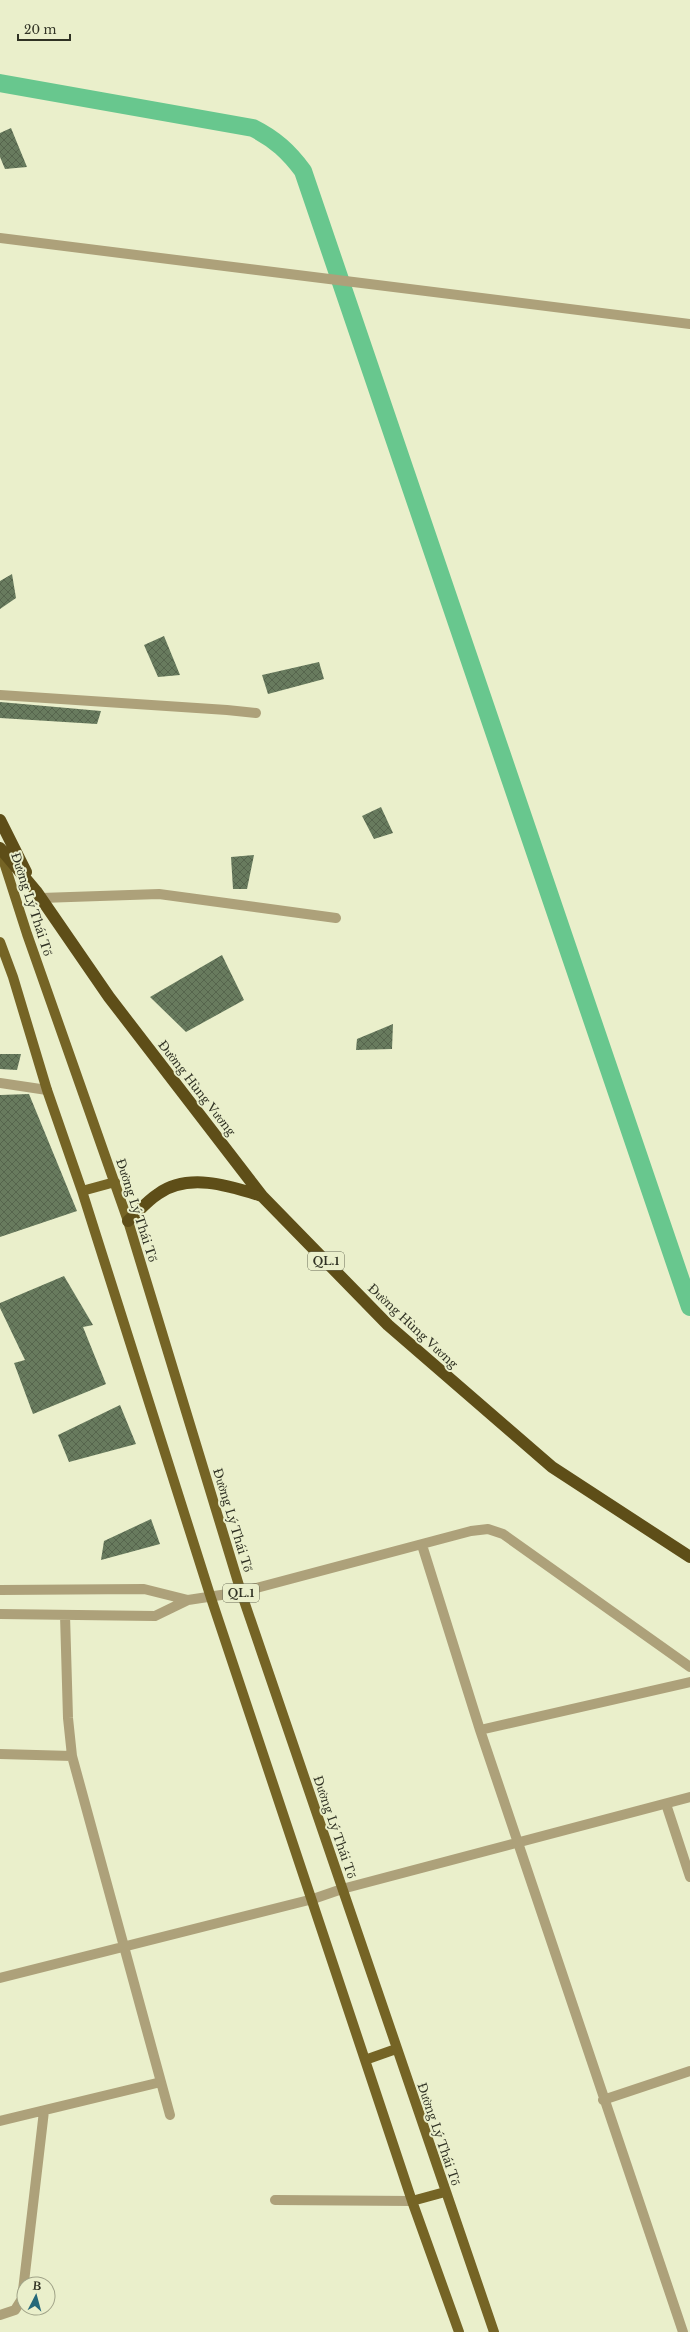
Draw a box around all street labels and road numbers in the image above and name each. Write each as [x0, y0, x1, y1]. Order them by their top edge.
street label: Đường Lý Thái Tổ [8, 850, 56, 958]
street label: Đường Hùng Vương [155, 1037, 239, 1139]
street label: Đường Lý Thái Tổ [113, 1156, 161, 1264]
road number: QL.1 [308, 1252, 344, 1270]
street label: Đường Hùng Vương [365, 1281, 462, 1372]
street label: Đường Lý Thái Tổ [210, 1466, 256, 1574]
road number: QL.1 [223, 1584, 259, 1602]
street label: Đường Lý Thái Tổ [310, 1774, 360, 1880]
street label: Đường Lý Thái Tổ [414, 2081, 464, 2187]

